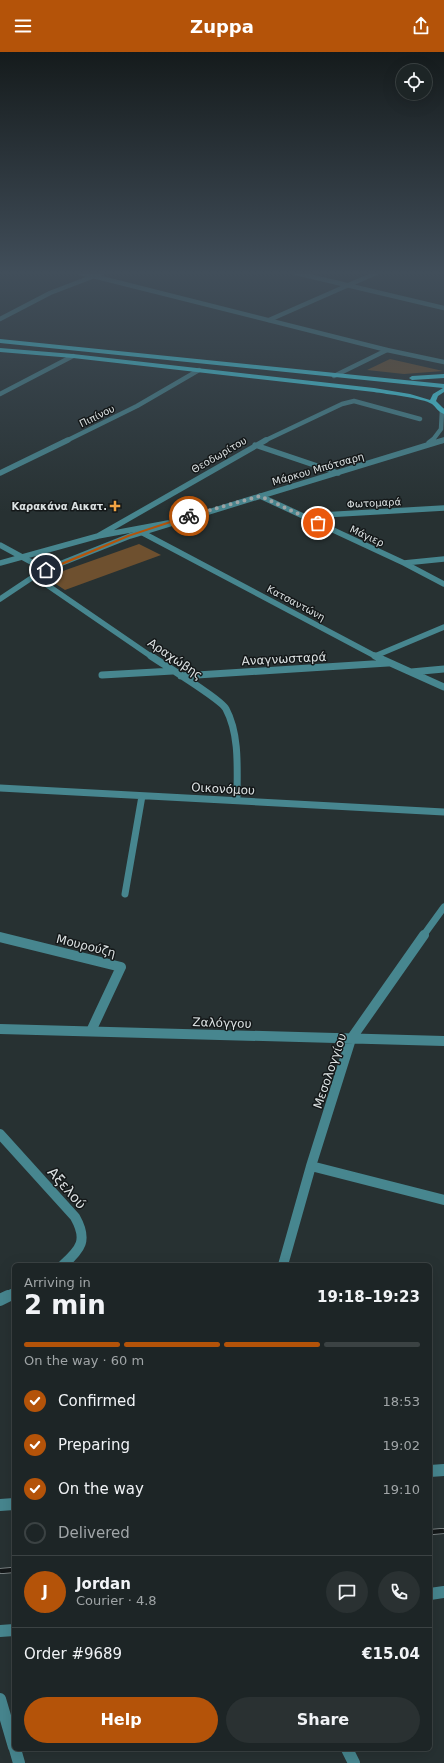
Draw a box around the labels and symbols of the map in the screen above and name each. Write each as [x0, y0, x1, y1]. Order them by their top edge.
street label: Πιπίνου [78, 403, 117, 429]
street label: Θεοδωρίτου [190, 435, 249, 475]
street label: Μάρκου Μπότσαρη [271, 451, 365, 487]
courier [169, 496, 209, 536]
street label: Φωτομαρά [347, 496, 402, 510]
place label: Καρακάνα Αικατ. [11, 501, 107, 512]
marker: Καρακάνα Αικατ. [110, 501, 120, 511]
pin [301, 506, 335, 540]
street label: Μάγιερ [348, 523, 386, 549]
pin [29, 553, 63, 587]
street label: Κατσαντώνη [265, 583, 327, 623]
street label: Αραχώβης [145, 636, 205, 682]
street label: Αναγνωσταρά [241, 650, 327, 668]
street label: Οικονόμου [191, 780, 255, 798]
street label: Μουρούζη [55, 932, 117, 960]
street label: Ζαλόγγου [192, 1015, 252, 1031]
street label: Μεσολογγίου [311, 1031, 349, 1111]
street label: Αξελού [45, 1164, 89, 1212]

